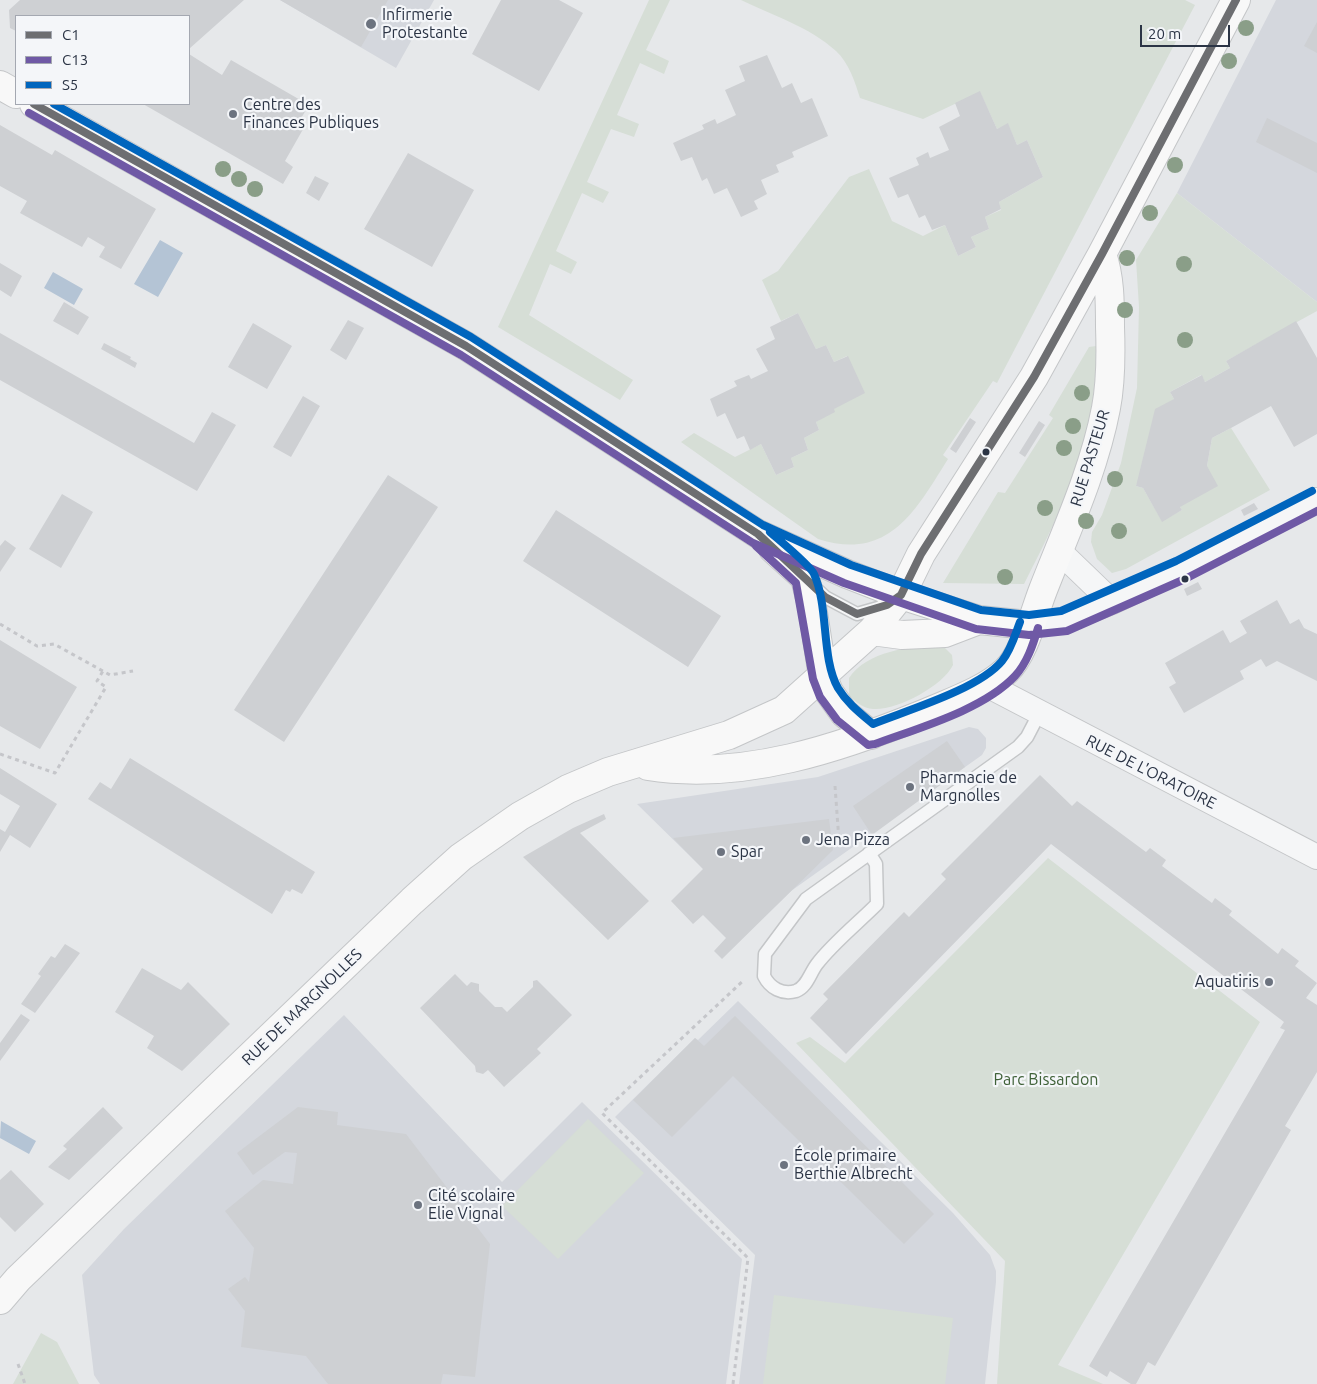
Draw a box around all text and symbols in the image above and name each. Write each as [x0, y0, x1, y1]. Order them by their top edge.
place label: Infirmerie Protestante [382, 5, 468, 43]
legend [15, 15, 190, 105]
scale bar [1142, 15, 1232, 47]
marker: Infirmerie Protestante [364, 17, 378, 31]
text: 20 m [1148, 25, 1181, 42]
text: C1 [62, 26, 80, 43]
text: C13 [62, 51, 88, 68]
text: S5 [62, 76, 78, 93]
place label: Centre des Finances Publiques [243, 95, 379, 133]
marker: Centre des Finances Publiques [227, 108, 239, 120]
street label: RUE PASTEUR [1066, 407, 1114, 509]
unlabelled marker [981, 447, 991, 457]
unlabelled marker [1180, 574, 1190, 584]
street label: RUE DE L'ORATOIRE [1083, 731, 1219, 813]
place label: Pharmacie de Margnolles [920, 768, 1017, 806]
marker: Pharmacie de Margnolles [904, 781, 916, 793]
place label: Jena Pizza [816, 830, 890, 850]
marker: Jena Pizza [800, 834, 812, 846]
place label: Spar [731, 842, 763, 862]
marker: Spar [715, 846, 727, 858]
street label: RUE DE MARGNOLLES [238, 945, 366, 1069]
place label: Aquatiris [1195, 972, 1259, 992]
marker: Aquatiris [1263, 976, 1275, 988]
park label: Parc Bissardon [994, 1070, 1098, 1090]
place label: École primaire Berthie Albrecht [794, 1146, 913, 1184]
marker: École primaire Berthie Albrecht [778, 1159, 790, 1171]
place label: Cité scolaire Elie Vignal [428, 1186, 515, 1224]
marker: Cité scolaire Elie Vignal [412, 1199, 424, 1211]

